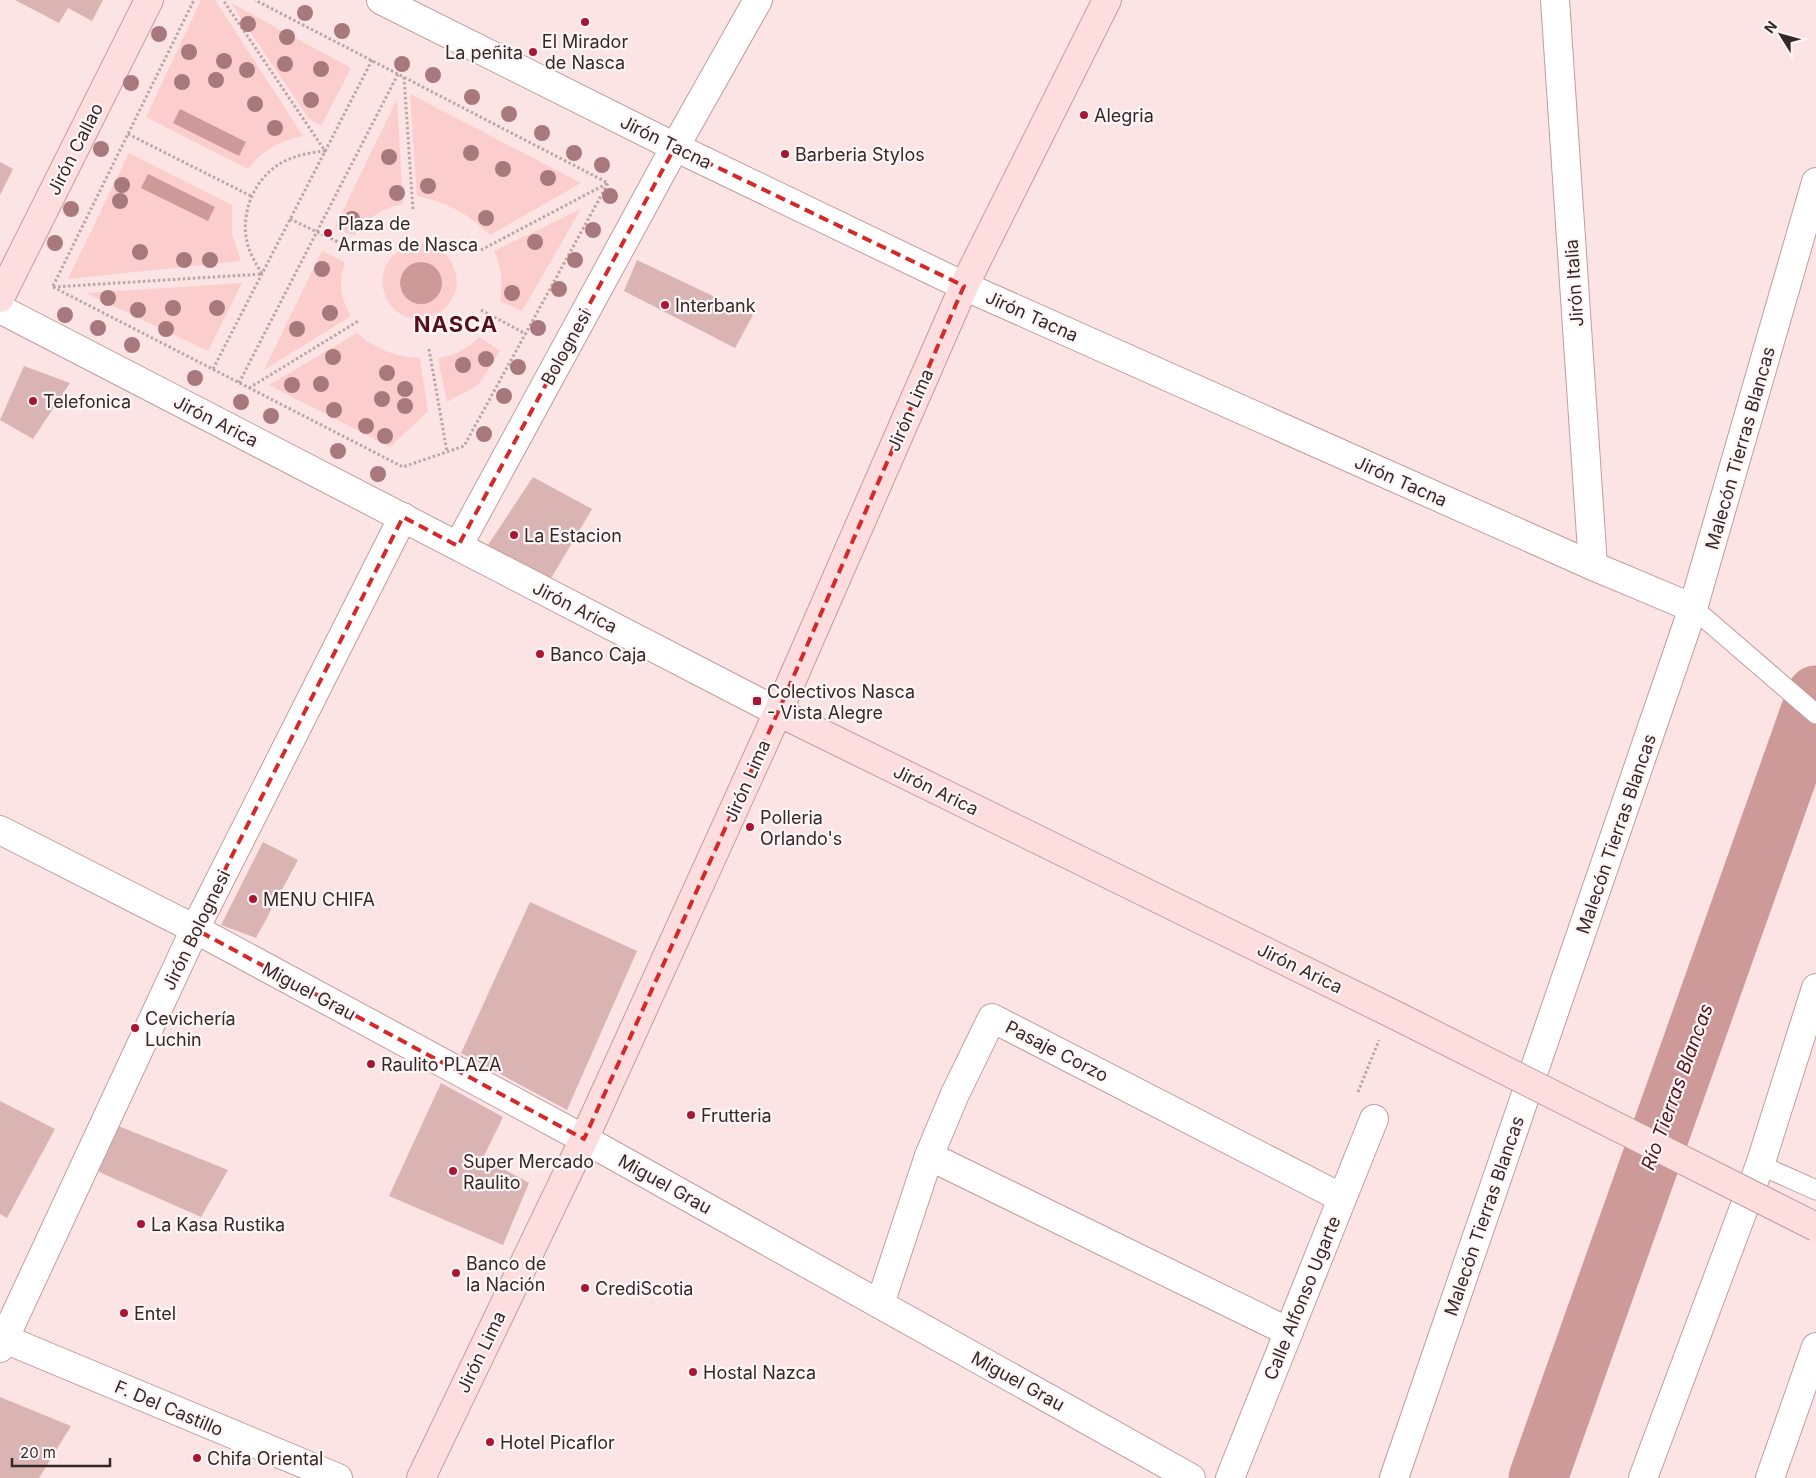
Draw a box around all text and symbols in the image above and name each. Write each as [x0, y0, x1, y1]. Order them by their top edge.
north arrow [1756, 10, 1806, 60]
marker: El Mirador de Nasca [579, 16, 591, 28]
text: N [1760, 17, 1780, 36]
place label: El Mirador de Nasca [542, 31, 628, 73]
place label: La peñita [445, 42, 523, 63]
marker: La peñita [527, 46, 539, 58]
street label: Jirón Callao [43, 99, 107, 199]
place label: Alegria [1094, 105, 1154, 126]
marker: Alegria [1078, 109, 1090, 121]
street label: Jirón Tacna [617, 111, 715, 173]
place label: Barberia Stylos [795, 144, 925, 165]
marker: Barberia Stylos [779, 148, 791, 160]
place label: Plaza de Armas de Nasca [338, 213, 478, 255]
marker: Plaza de Armas de Nasca [322, 227, 334, 239]
street label: Jirón Italia [1560, 239, 1588, 327]
street label: Jirón Tacna [982, 286, 1082, 346]
place label: Interbank [675, 295, 756, 316]
marker: Interbank [659, 299, 671, 311]
street label: Bolognesi [537, 305, 595, 389]
district label: NASCA [414, 311, 498, 337]
street label: Malecón Tierras Blancas [1701, 344, 1779, 552]
street label: Jirón Lima [883, 366, 937, 454]
place label: Telefonica [43, 391, 131, 412]
street label: Jirón Arica [170, 391, 262, 451]
marker: Telefonica [27, 395, 39, 407]
street label: Jirón Tacna [1351, 451, 1451, 511]
place label: La Estacion [524, 525, 622, 546]
marker: La Estacion [508, 529, 520, 541]
street label: Jirón Arica [529, 577, 621, 637]
place label: Banco Caja [550, 644, 646, 665]
marker: Banco Caja [534, 648, 546, 660]
place label: Colectivos Nasca - Vista Alegre [767, 681, 915, 723]
marker: Colectivos Nasca - Vista Alegre [751, 695, 763, 707]
street label: Malecón Tierras Blancas [1572, 731, 1660, 937]
street label: Jirón Lima [720, 737, 774, 825]
street label: Jirón Arica [890, 760, 982, 820]
place label: Polleria Orlando's [760, 807, 842, 849]
marker: Polleria Orlando's [744, 821, 756, 833]
street label: Jirón Bolognesi [158, 866, 234, 994]
place label: MENU CHIFA [263, 889, 375, 910]
marker: MENU CHIFA [247, 893, 259, 905]
street label: Jirón Arica [1254, 938, 1346, 998]
street label: Miguel Grau [259, 958, 359, 1024]
water label: Río Tierras Blancas [1636, 1001, 1718, 1173]
place label: Cevichería Luchin [145, 1008, 236, 1050]
street label: Pasaje Corzo [1002, 1016, 1112, 1086]
marker: Cevichería Luchin [129, 1022, 141, 1034]
place label: Raulito PLAZA [381, 1054, 501, 1075]
marker: Raulito PLAZA [365, 1058, 377, 1070]
place label: Frutteria [701, 1105, 772, 1126]
marker: Frutteria [685, 1109, 697, 1121]
street label: Malecón Tierras Blancas [1440, 1113, 1528, 1319]
street label: Miguel Grau [615, 1150, 715, 1218]
place label: Super Mercado Raulito [463, 1151, 594, 1193]
marker: Super Mercado Raulito [447, 1165, 459, 1177]
street label: Calle Alfonso Ugarte [1259, 1213, 1345, 1383]
place label: La Kasa Rustika [151, 1214, 285, 1235]
marker: La Kasa Rustika [135, 1218, 147, 1230]
place label: Banco de la Nación [466, 1253, 546, 1295]
marker: Banco de la Nación [450, 1267, 462, 1279]
place label: CrediScotia [595, 1278, 693, 1299]
marker: CrediScotia [579, 1282, 591, 1294]
place label: Entel [134, 1303, 176, 1324]
marker: Entel [118, 1307, 130, 1319]
street label: Jirón Lima [452, 1308, 510, 1396]
street label: Miguel Grau [968, 1347, 1068, 1415]
place label: Hostal Nazca [703, 1362, 816, 1383]
marker: Hostal Nazca [687, 1366, 699, 1378]
street label: F. Del Castillo [112, 1376, 226, 1440]
place label: Hotel Picaflor [500, 1432, 615, 1453]
scale bar [12, 1436, 110, 1468]
marker: Hotel Picaflor [484, 1436, 496, 1448]
text: 20 m [20, 1443, 56, 1462]
place label: Chifa Oriental [207, 1448, 323, 1469]
marker: Chifa Oriental [191, 1452, 203, 1464]

